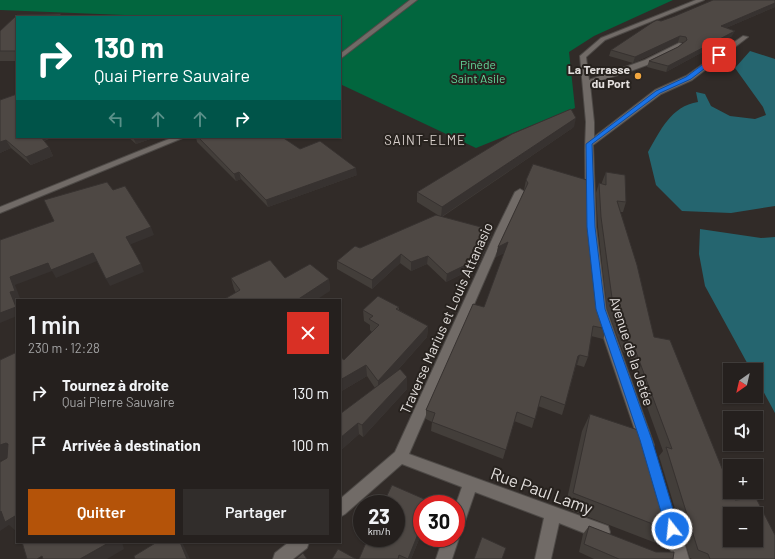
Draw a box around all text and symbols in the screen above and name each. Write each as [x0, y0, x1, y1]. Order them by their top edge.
text: 130 m [94, 30, 164, 64]
icon: right [28, 32, 80, 84]
pin [702, 38, 736, 72]
icon: arrive [708, 44, 730, 66]
park label: Pinède Saint Asile [451, 57, 505, 85]
place label: La Terrasse du Port [568, 62, 630, 90]
text: Quai Pierre Sauvaire [94, 64, 250, 86]
marker: La Terrasse du Port [633, 71, 643, 81]
icon: left [105, 108, 127, 130]
icon: ahead [147, 108, 169, 130]
icon: ahead [189, 108, 211, 130]
icon: right [231, 108, 253, 130]
district label: SAINT-ELME [384, 132, 466, 148]
street label: Traverse Marius et Louis Attanasio [396, 220, 496, 416]
street label: Avenue de la Jetée [606, 294, 658, 408]
text: 1 min [28, 310, 80, 339]
button: close [287, 312, 329, 354]
text: 230 m · 12:28 [28, 340, 100, 356]
north arrow [723, 363, 763, 403]
map controls [723, 363, 763, 547]
text: Tournez à droite [62, 376, 169, 394]
icon: right [28, 382, 50, 404]
text: 130 m [292, 384, 329, 402]
text: Quai Pierre Sauvaire [62, 394, 175, 410]
button: sound [723, 411, 763, 451]
icon: arrive [28, 434, 50, 456]
text: Arrivée à destination [62, 436, 201, 454]
text: 100 m [291, 436, 329, 454]
button: + [723, 459, 763, 499]
street label: Rue Paul Lamy [488, 462, 596, 518]
button: Quitter [28, 489, 175, 535]
button: Partager [183, 489, 329, 535]
speed limit sign: 30 [413, 495, 465, 547]
text: 23 [368, 504, 390, 528]
button: − [723, 507, 763, 547]
position arrow [651, 508, 693, 550]
text: km/h [368, 525, 390, 537]

